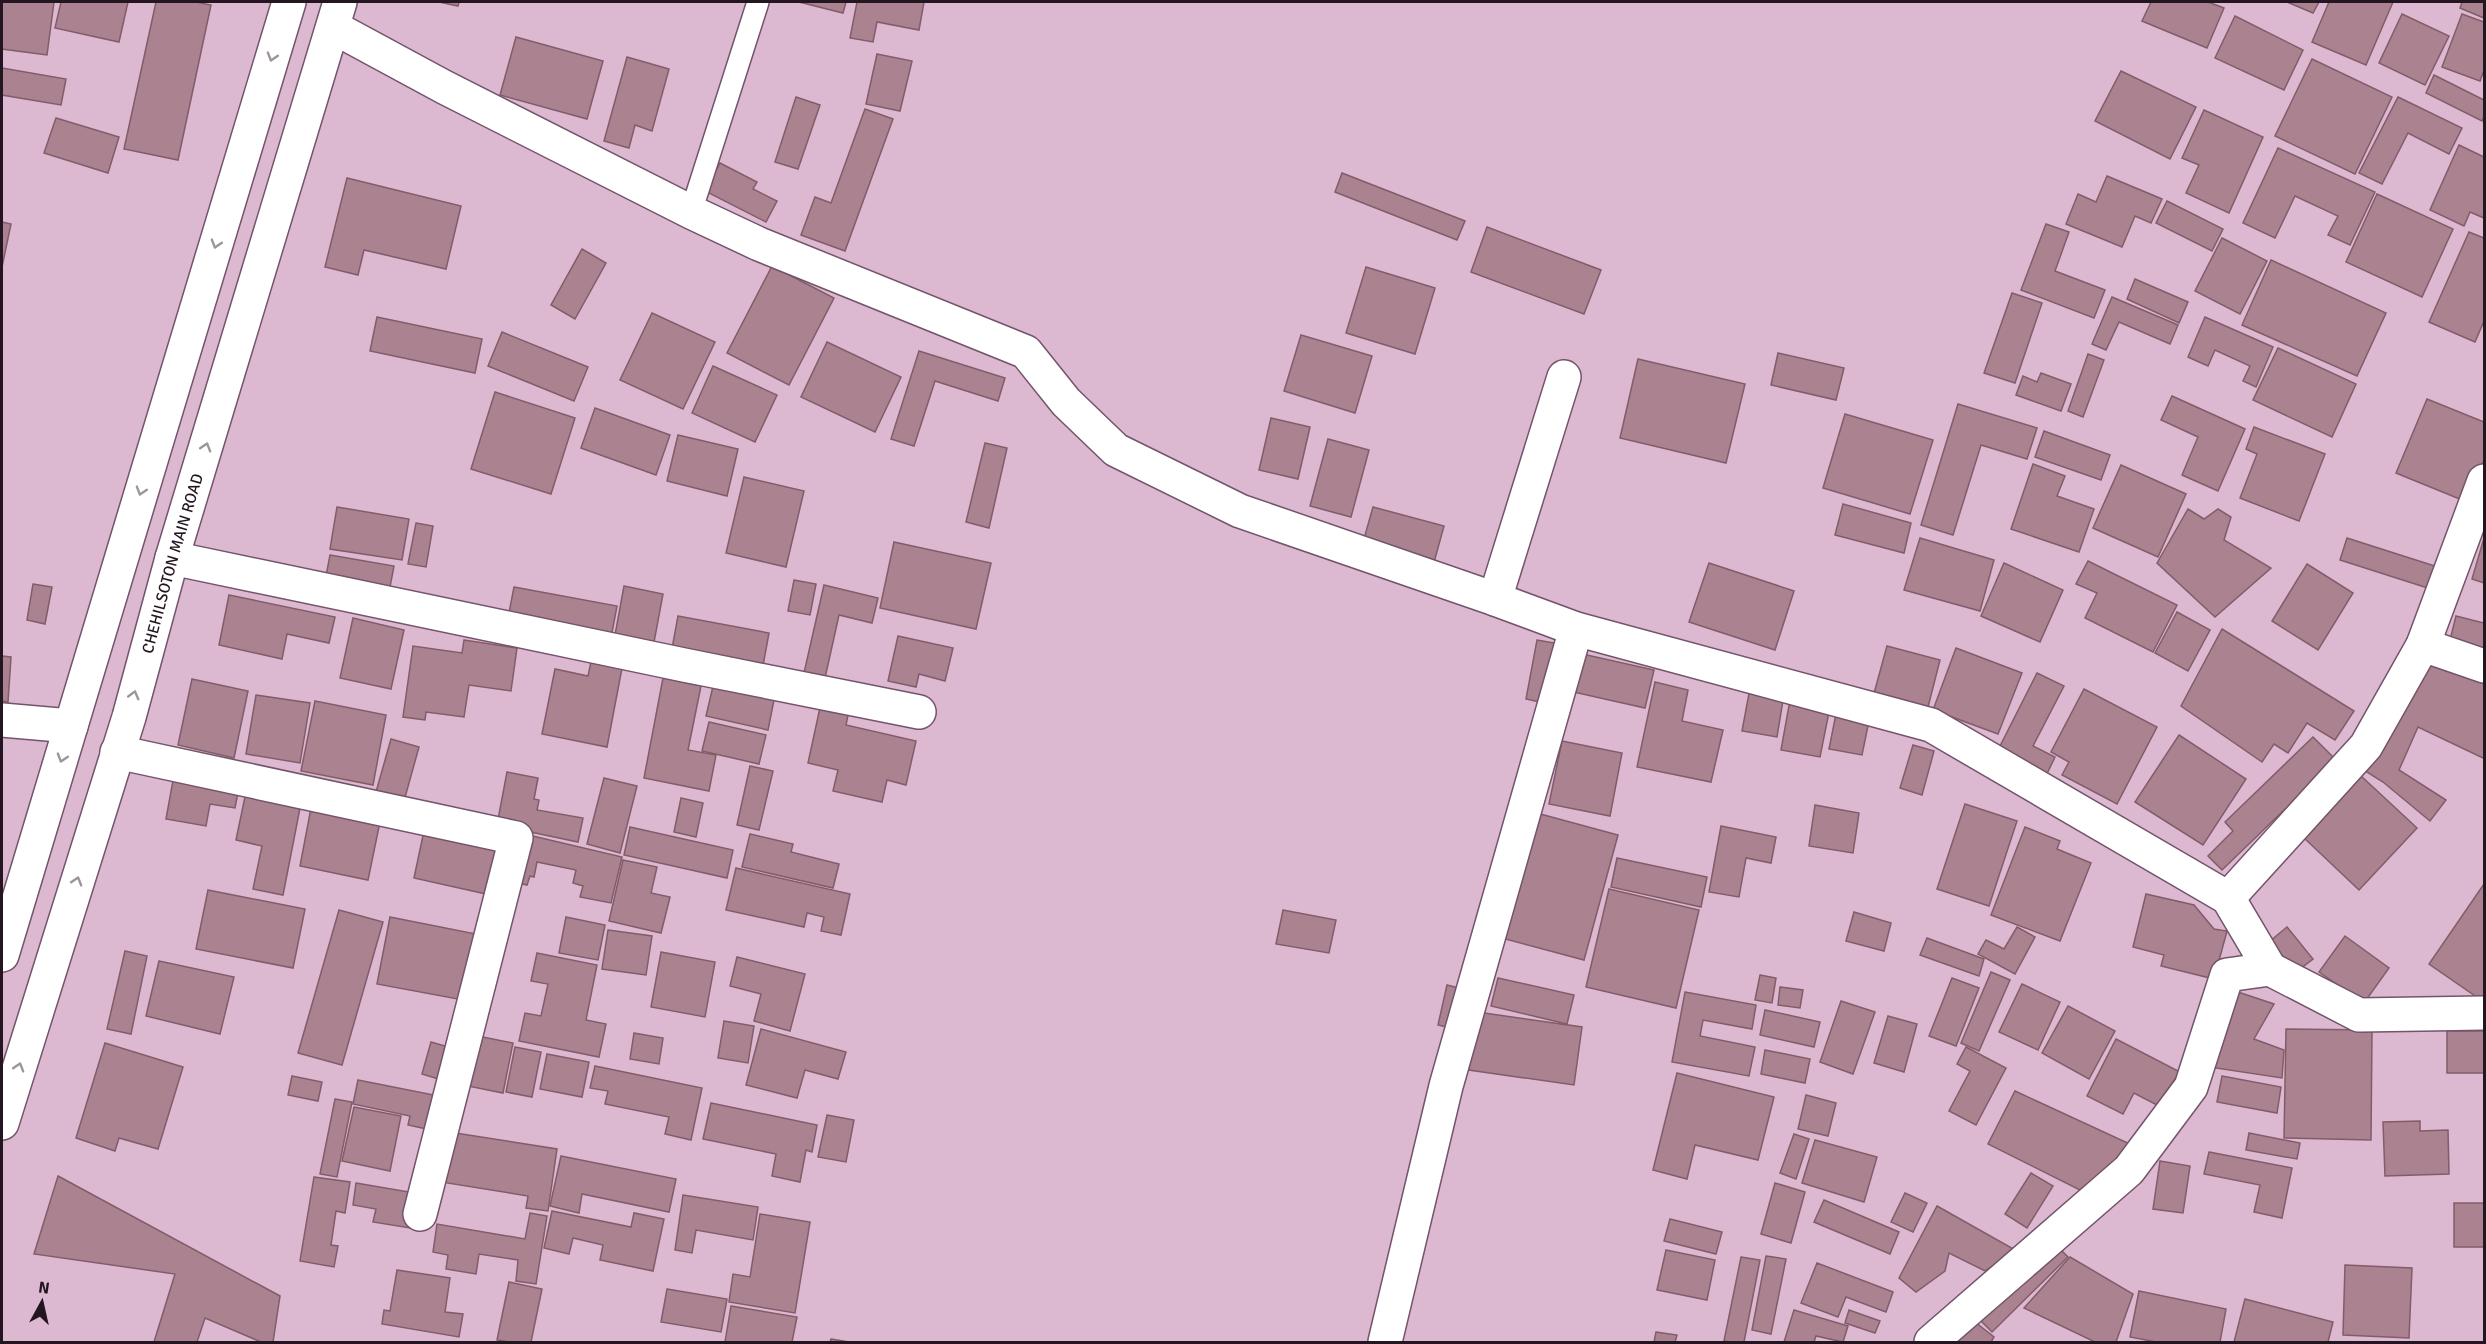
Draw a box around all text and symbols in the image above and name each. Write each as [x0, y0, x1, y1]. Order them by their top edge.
one-way arrow [267, 52, 279, 62]
one-way arrow [211, 238, 223, 249]
one-way arrow [199, 442, 211, 453]
street label: CHEHILSOTON MAIN ROAD [138, 471, 208, 656]
one-way arrow [136, 485, 148, 496]
one-way arrow [127, 690, 140, 700]
one-way arrow [57, 752, 69, 763]
one-way arrow [70, 876, 82, 887]
one-way arrow [12, 1062, 24, 1073]
north arrow [12, 1272, 72, 1332]
text: N [37, 1277, 51, 1299]

